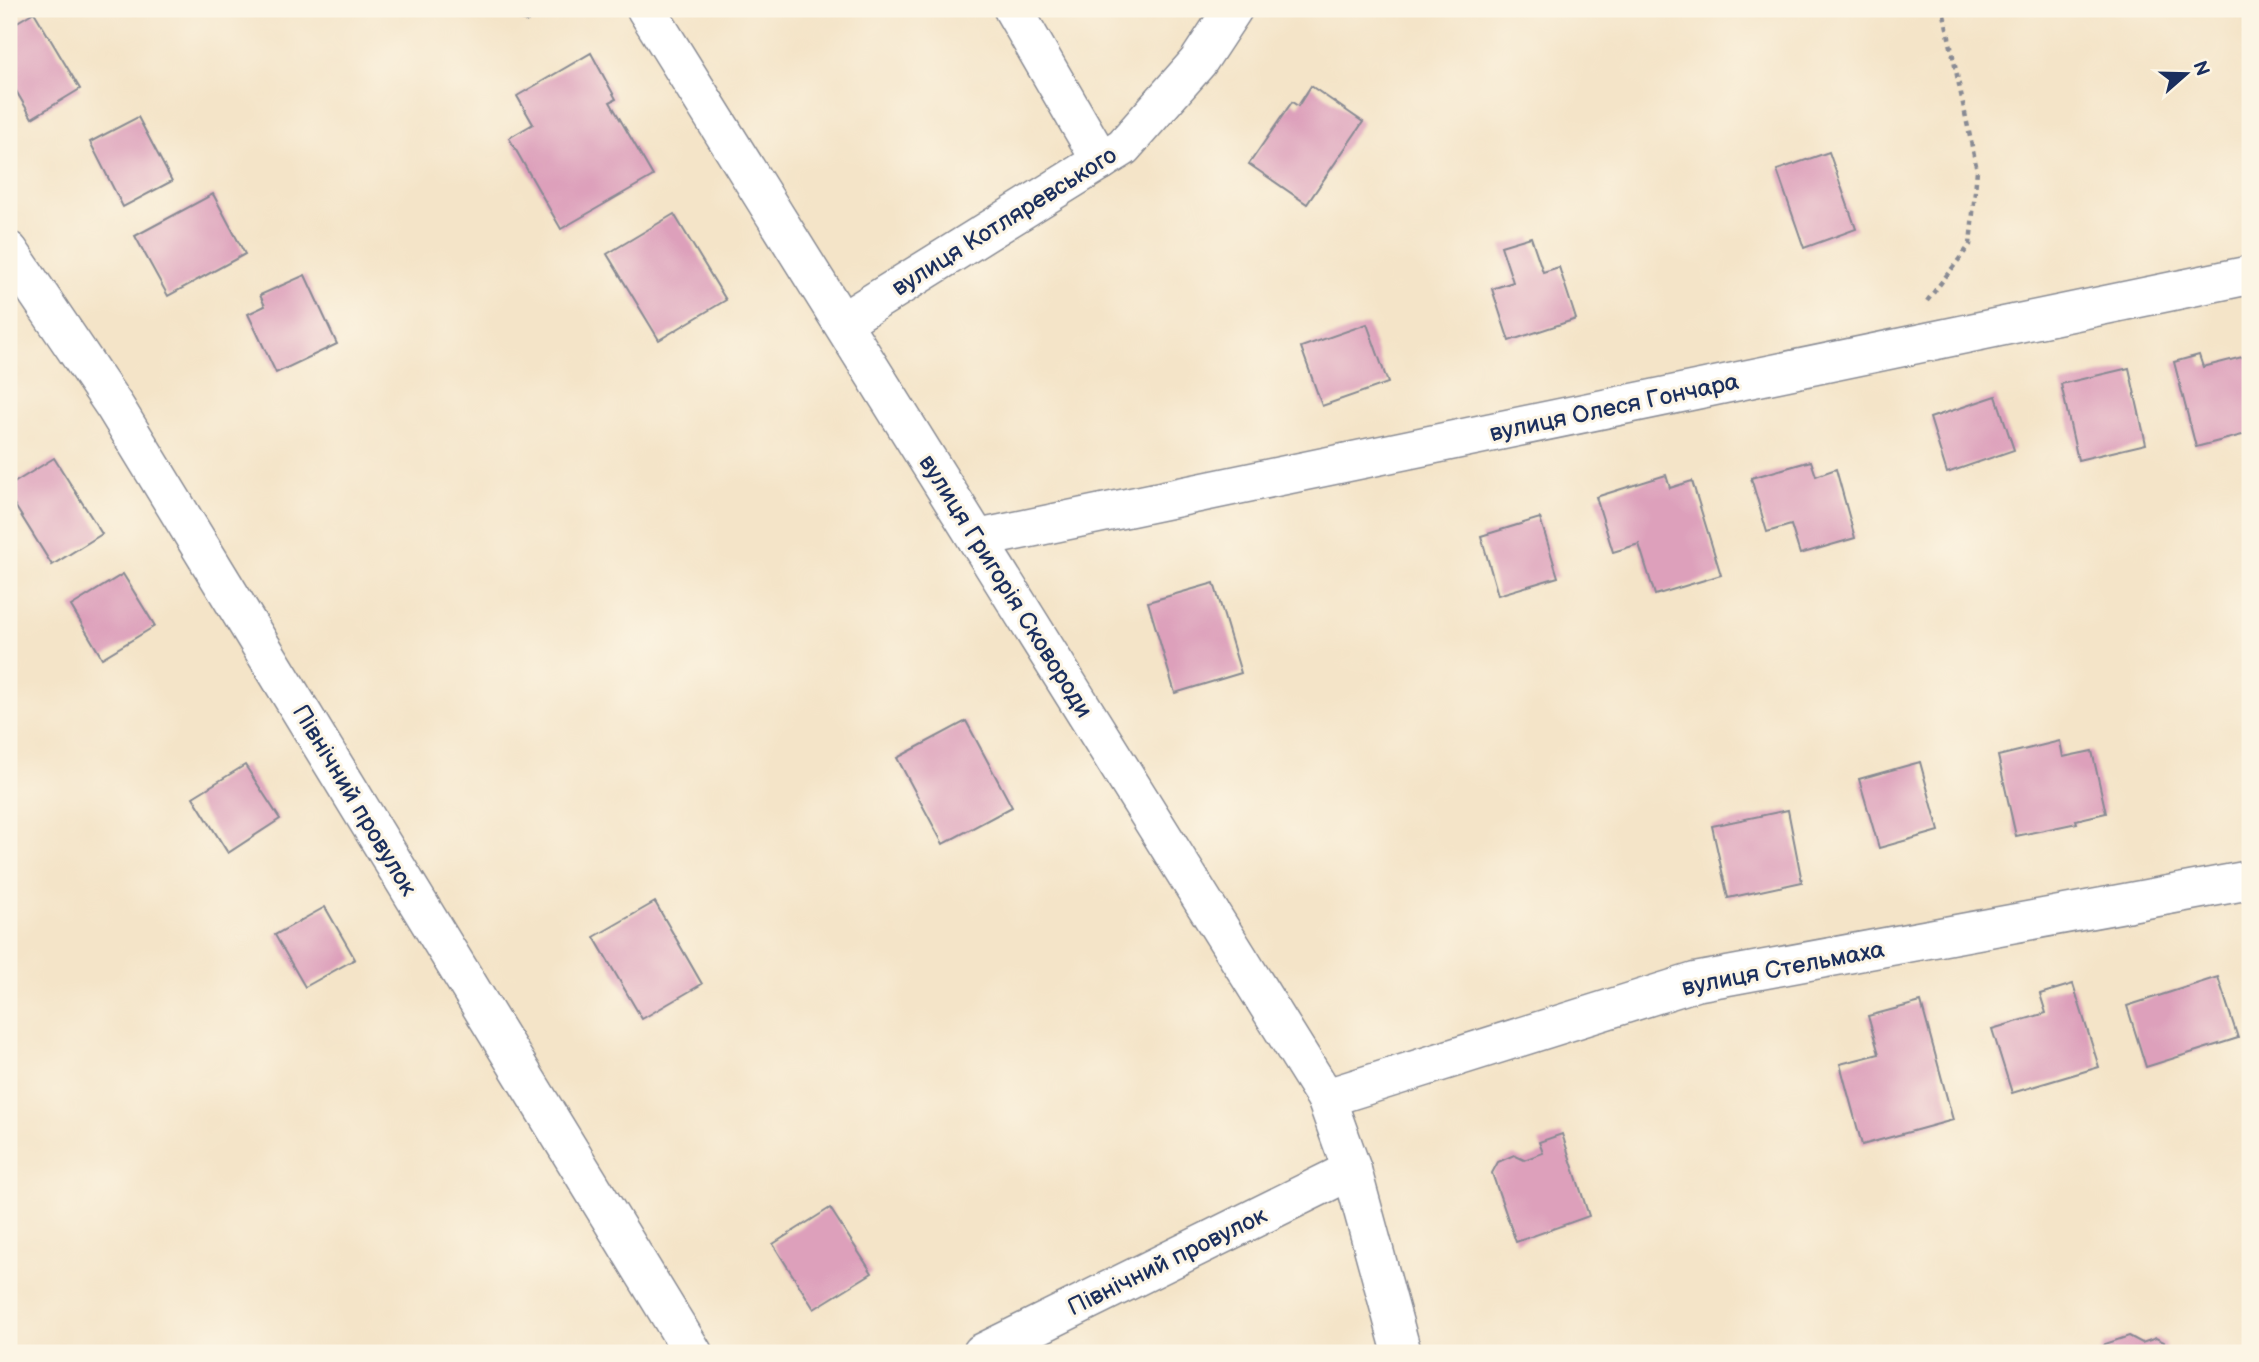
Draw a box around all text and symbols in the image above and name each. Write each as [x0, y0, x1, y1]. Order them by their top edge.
north arrow [2150, 38, 2220, 108]
text: N [2187, 58, 2214, 79]
street label: вулиця Котляревського [887, 140, 1122, 302]
street label: вулиця Олеся Гончара [1487, 367, 1741, 448]
street label: вулиця Григорія Сковороди [912, 449, 1099, 723]
street label: Північний провулок [286, 699, 423, 901]
street label: вулиця Стельмаха [1679, 935, 1887, 1002]
street label: Північний провулок [1063, 1201, 1272, 1322]

